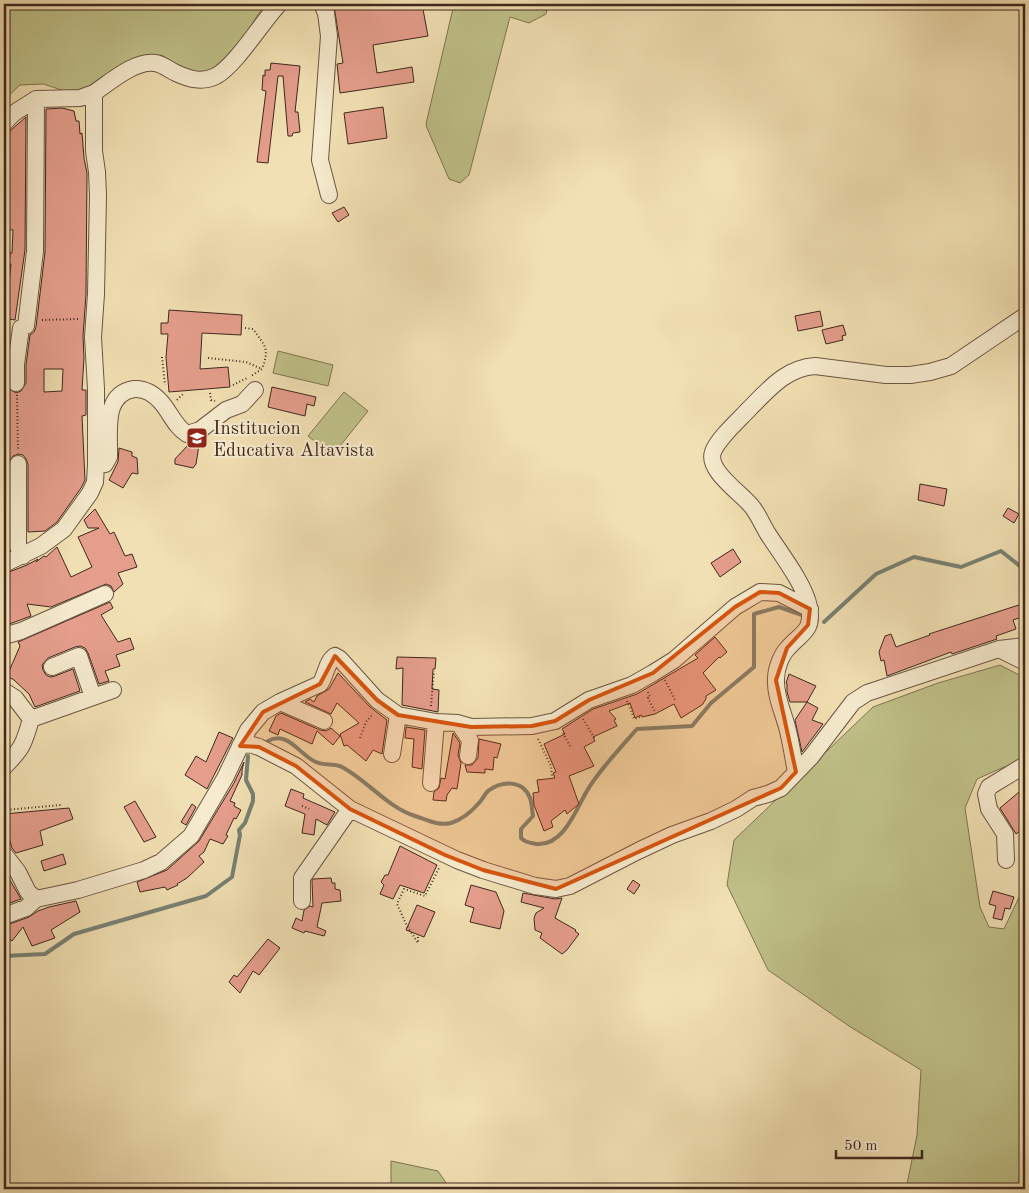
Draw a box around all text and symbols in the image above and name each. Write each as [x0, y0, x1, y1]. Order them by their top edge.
place label: Institucion Educativa Altavista [213, 420, 375, 461]
school or university icon: Institucion Educativa Altavista [185, 426, 209, 450]
scale bar [836, 1128, 923, 1160]
text: 50 m [844, 1139, 878, 1154]

